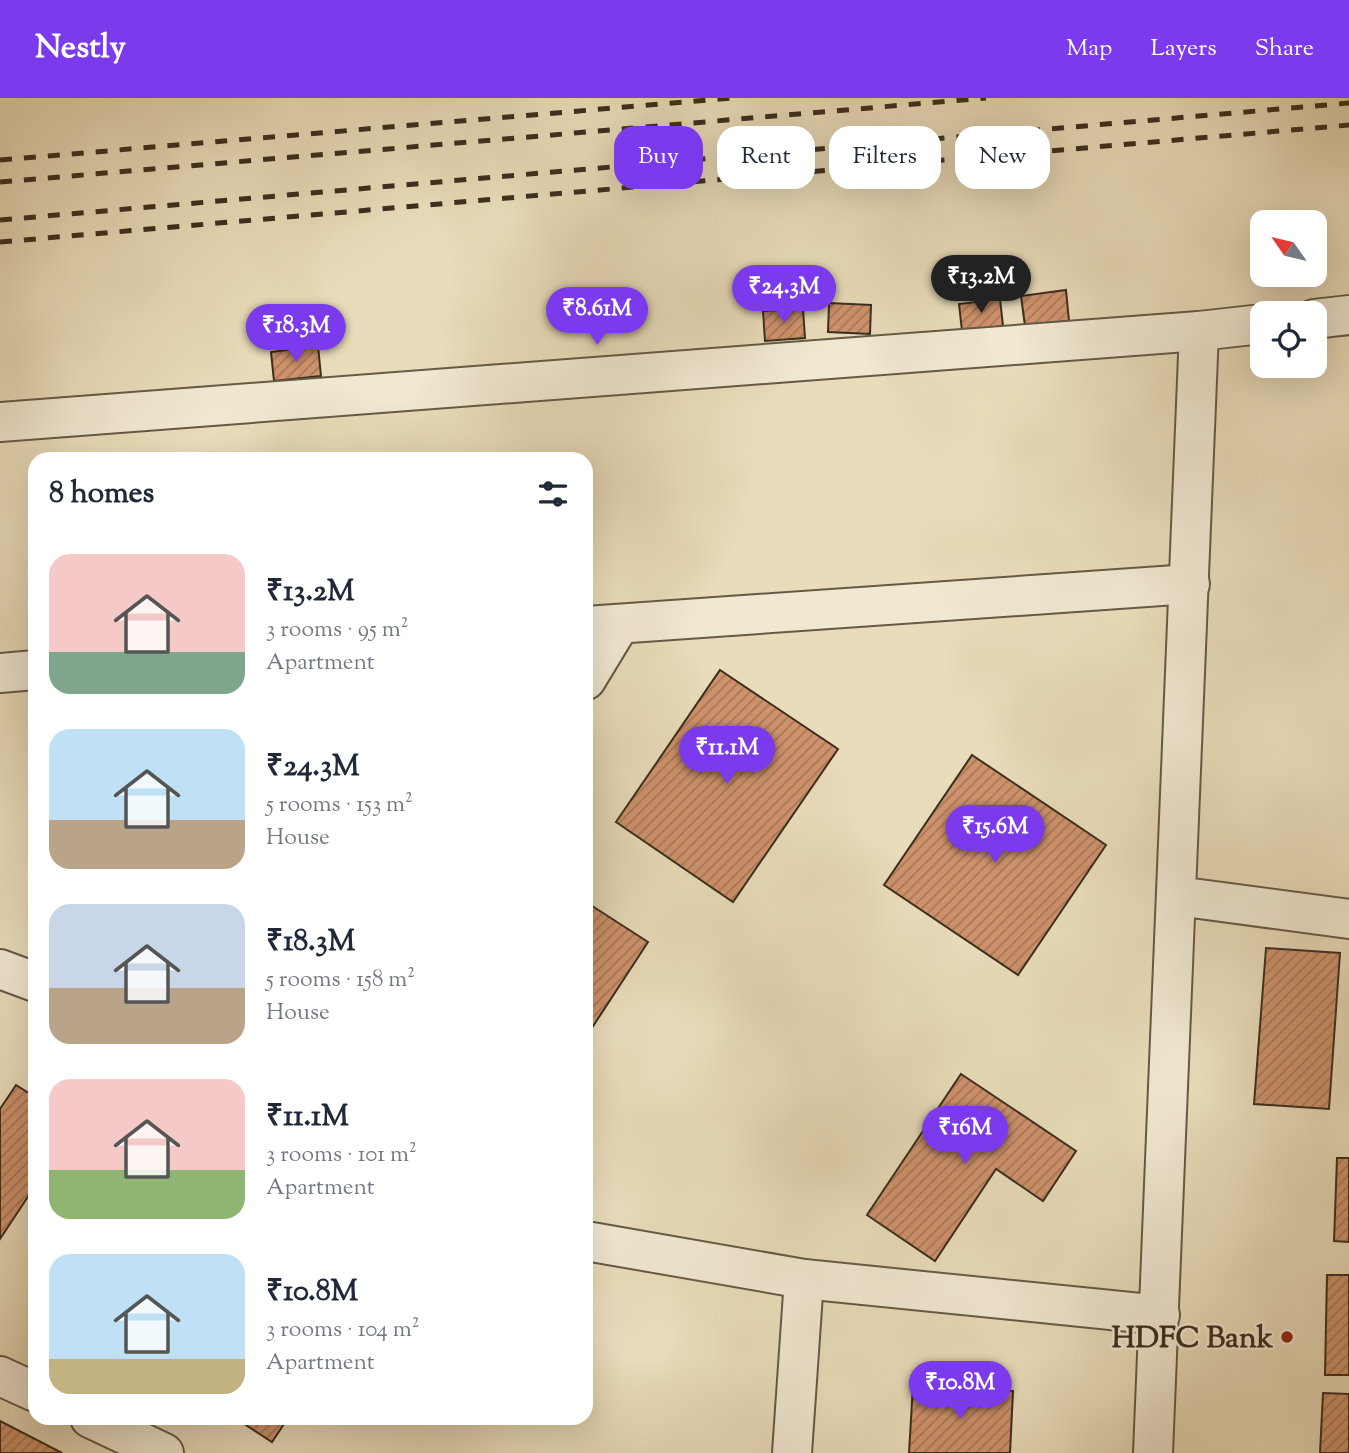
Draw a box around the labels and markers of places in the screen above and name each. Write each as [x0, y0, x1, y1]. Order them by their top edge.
pin: ₹13.2M [924, 256, 1038, 315]
pin: ₹24.3M [727, 266, 841, 325]
pin: ₹8.61M [540, 288, 654, 347]
pin: ₹18.3M [239, 304, 353, 364]
pin: ₹11.1M [670, 726, 784, 786]
pin: ₹15.6M [938, 806, 1052, 865]
pin: ₹16M [924, 1107, 1006, 1166]
place label: HDFC Bank [1111, 1318, 1274, 1361]
marker: HDFC Bank [1279, 1329, 1295, 1345]
pin: ₹10.8M [903, 1362, 1017, 1421]

